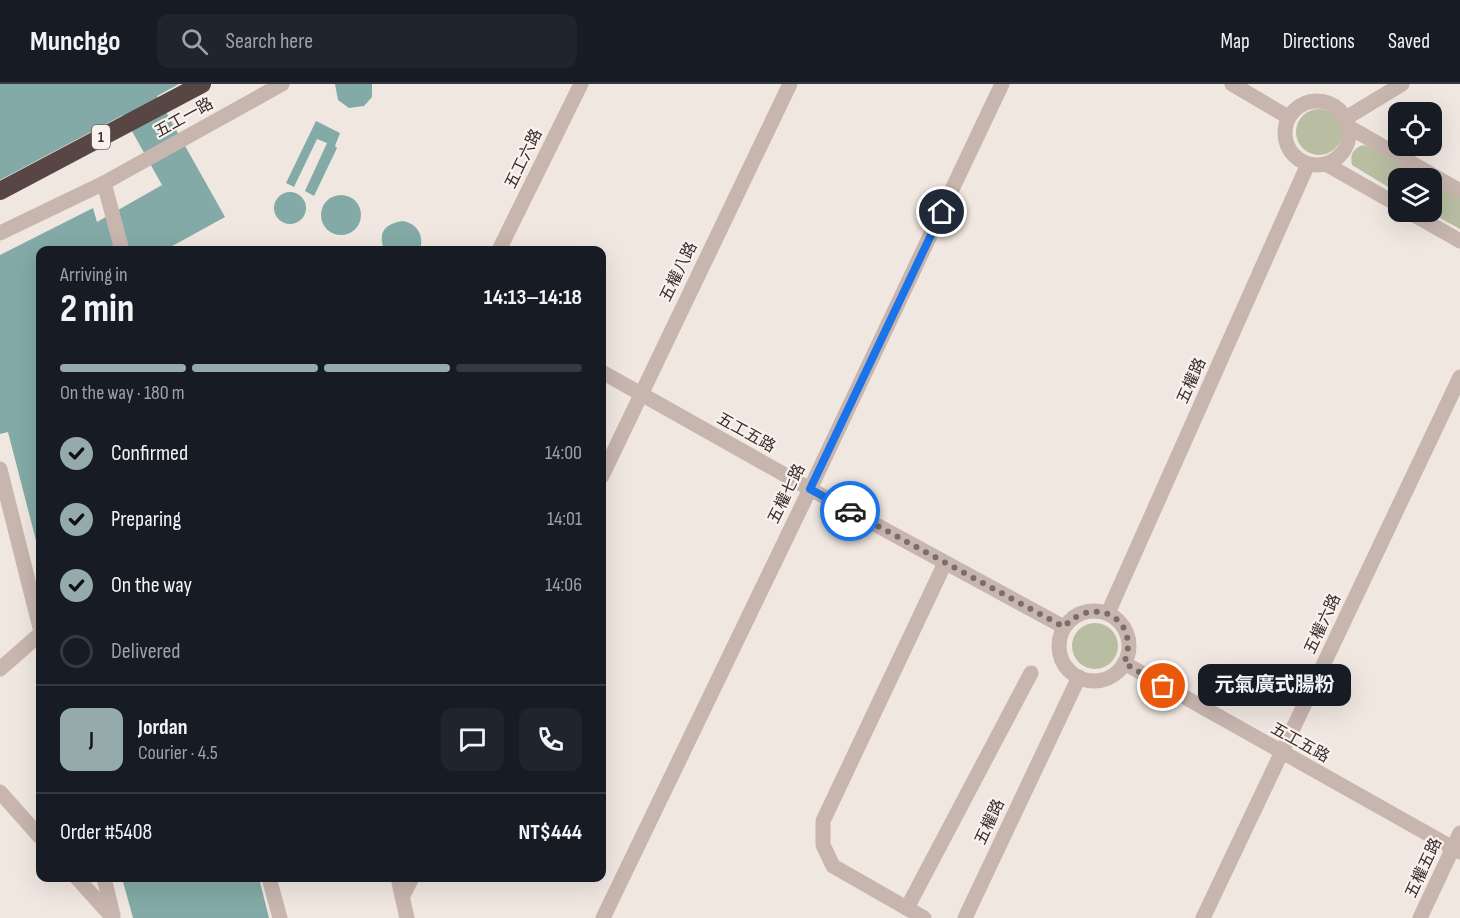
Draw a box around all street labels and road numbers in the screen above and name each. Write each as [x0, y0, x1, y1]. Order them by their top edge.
street label: 五工一路 [151, 94, 217, 142]
road number: 1 [92, 125, 110, 149]
street label: 五工六路 [501, 126, 547, 192]
street label: 五權八路 [656, 239, 702, 305]
street label: 五權路 [1174, 355, 1210, 407]
street label: 五工五路 [713, 409, 779, 457]
street label: 五權七路 [764, 461, 810, 527]
street label: 五權六路 [1301, 591, 1345, 657]
street label: 五工五路 [1267, 719, 1333, 767]
street label: 五權路 [971, 796, 1009, 848]
street label: 五權五路 [1402, 835, 1446, 901]

